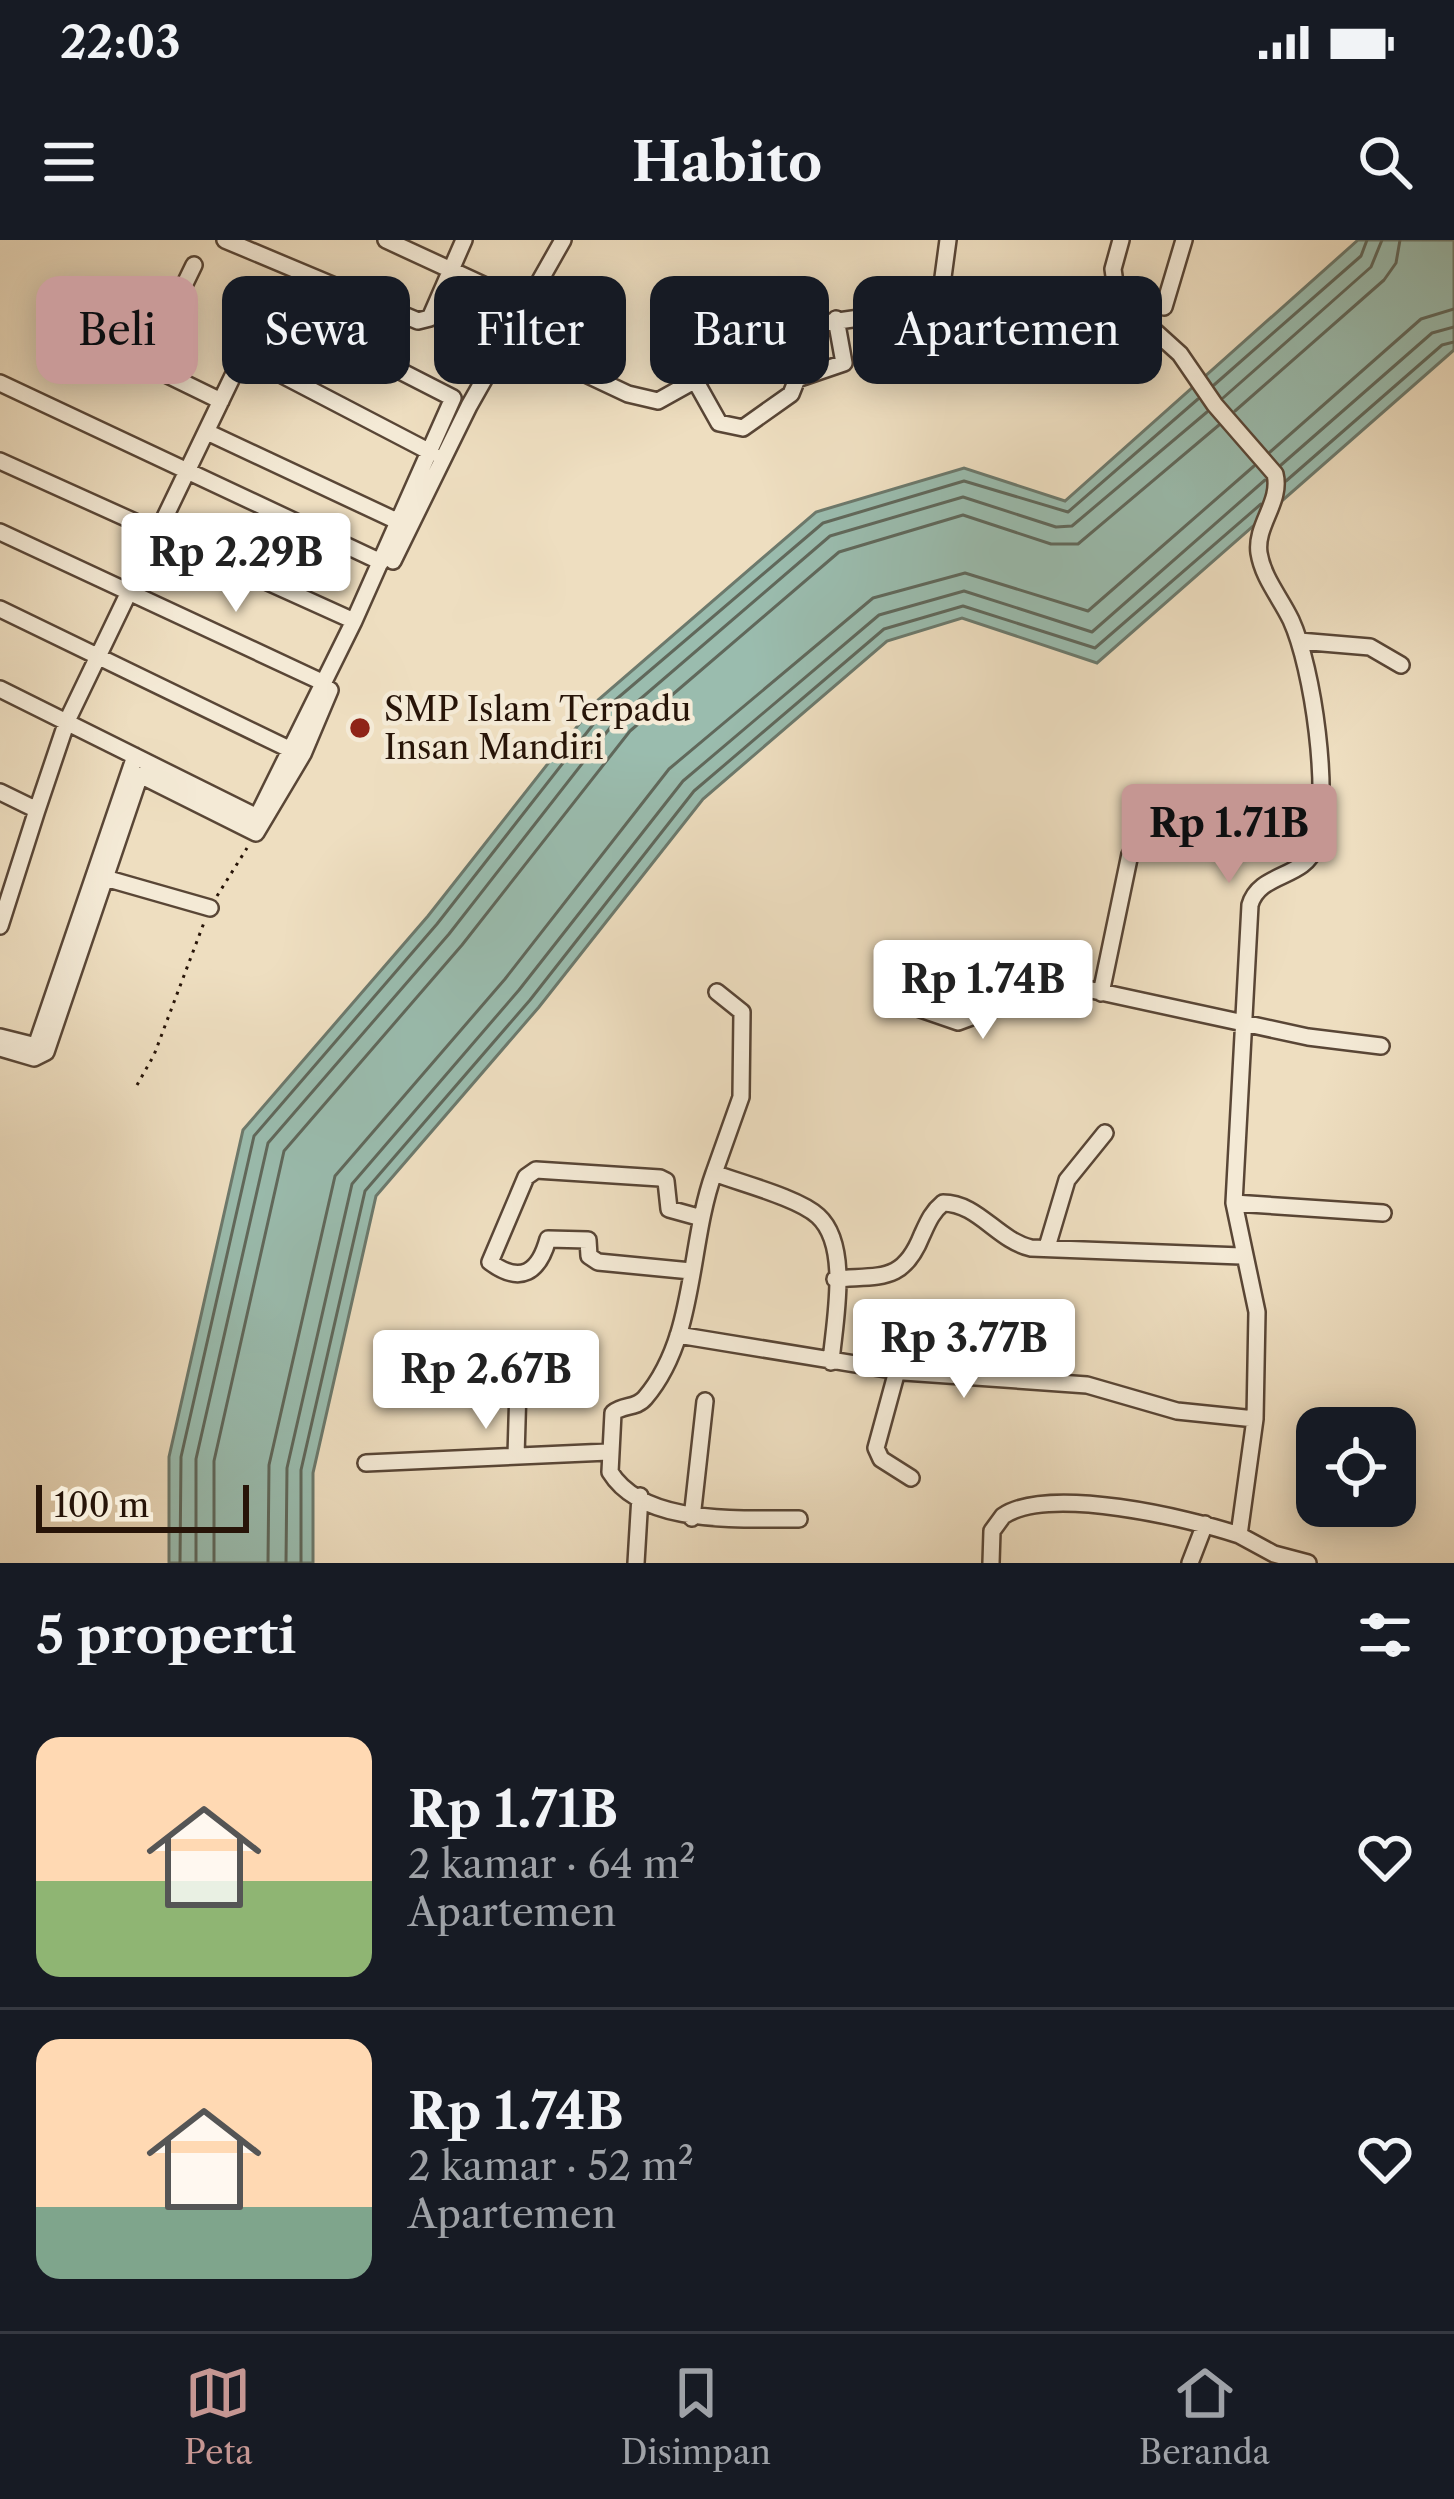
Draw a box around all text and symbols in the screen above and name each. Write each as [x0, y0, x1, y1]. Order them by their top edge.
text: 22:03 [60, 14, 181, 70]
icon: menu [36, 129, 102, 195]
text: Habito [632, 129, 822, 195]
icon: search [1352, 129, 1418, 195]
chip: Beli [36, 276, 198, 384]
chip: Sewa [222, 276, 410, 384]
chip: Filter [434, 276, 626, 384]
chip: Baru [650, 276, 829, 384]
chip: Apartemen [853, 276, 1162, 384]
pin: Rp 2.29B [112, 513, 360, 615]
text: Rp 2.29B [148, 528, 324, 576]
place label: SMP Islam Terpadu Insan Mandiri [384, 689, 691, 768]
marker: SMP Islam Terpadu Insan Mandiri [347, 715, 373, 741]
pin: Rp 1.71B [1105, 784, 1353, 886]
text: Rp 1.71B [1149, 799, 1309, 847]
pin: Rp 1.74B [859, 940, 1107, 1042]
text: Rp 1.74B [901, 955, 1065, 1003]
pin: Rp 3.77B [840, 1299, 1088, 1401]
text: Rp 3.77B [880, 1314, 1048, 1362]
pin: Rp 2.67B [362, 1330, 610, 1432]
text: Rp 2.67B [400, 1345, 572, 1393]
map controls [1296, 1407, 1416, 1527]
button: locate [1296, 1407, 1416, 1527]
scale bar [36, 1479, 249, 1532]
text: 100 m [54, 1485, 149, 1526]
icon: filters [1352, 1602, 1418, 1668]
text: 5 properti [36, 1604, 296, 1666]
text: Rp 1.71B [408, 1778, 618, 1840]
icon: home [132, 1785, 276, 1929]
icon: heart [1352, 1824, 1418, 1890]
text: 2 kamar · 64 m² [408, 1840, 695, 1888]
text: Apartemen [408, 1888, 616, 1936]
text: Rp 1.74B [408, 2080, 624, 2142]
icon: home [132, 2087, 276, 2231]
icon: heart [1352, 2126, 1418, 2192]
text: 2 kamar · 52 m² [408, 2142, 694, 2190]
text: Apartemen [408, 2190, 616, 2238]
tab: Peta [184, 2360, 253, 2473]
tab: Disimpan [621, 2360, 771, 2473]
tab: Beranda [1139, 2360, 1270, 2473]

